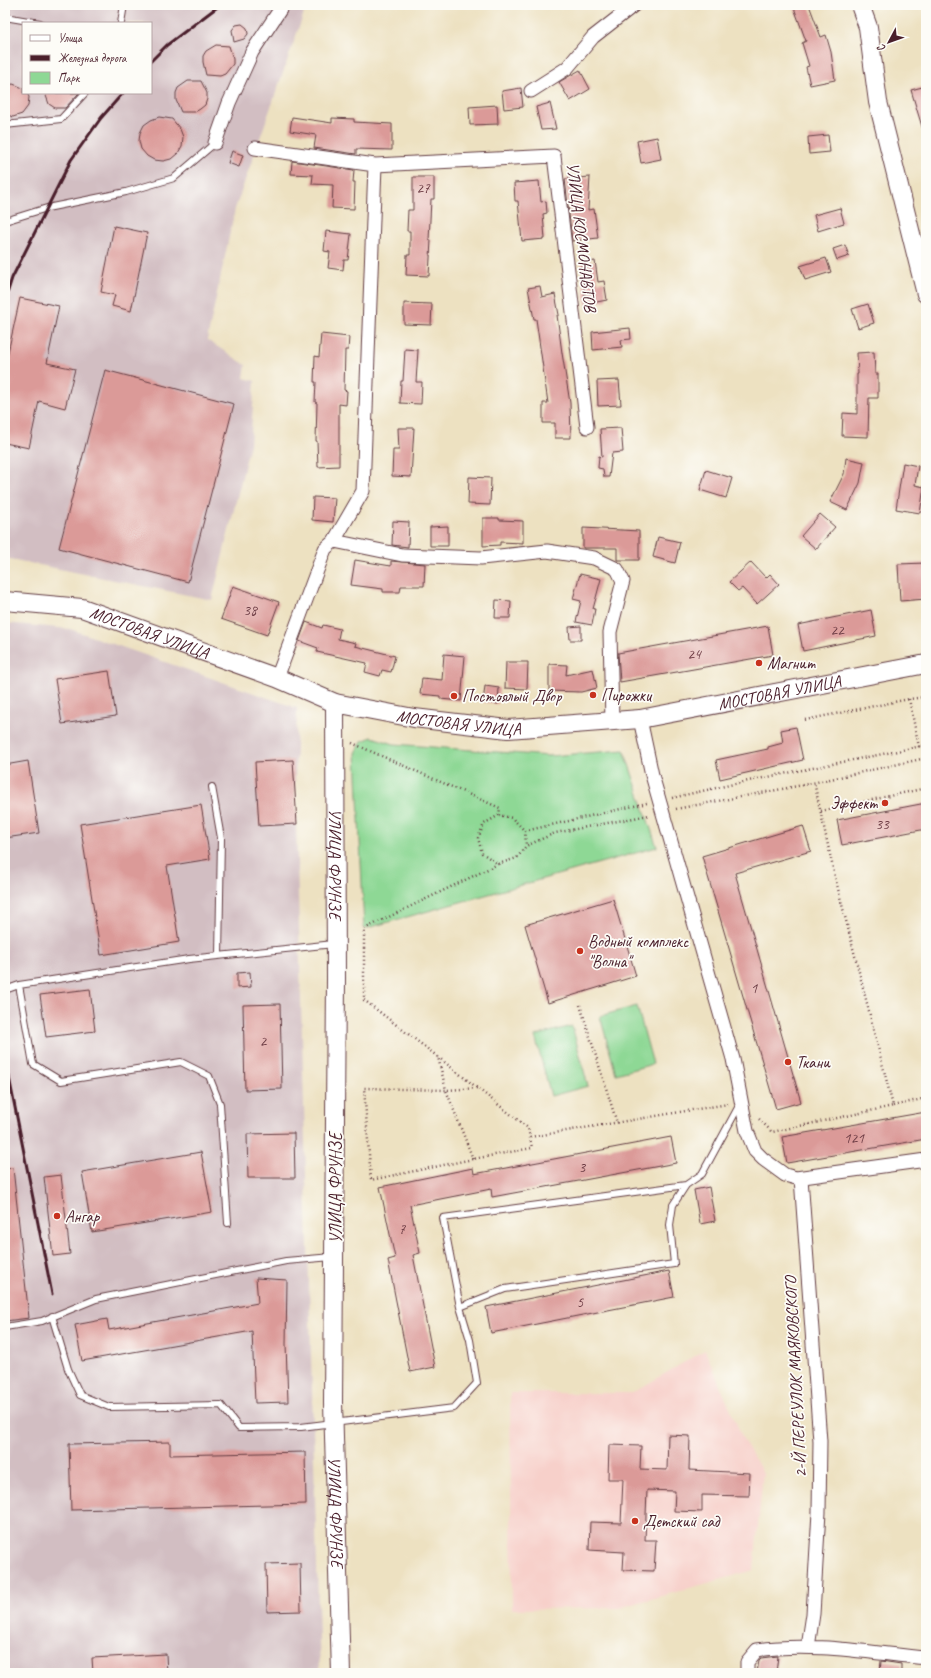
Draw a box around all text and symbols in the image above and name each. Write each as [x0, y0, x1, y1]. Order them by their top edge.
legend [22, 22, 152, 94]
north arrow [869, 22, 909, 62]
text: Улица [58, 30, 83, 46]
text: С [873, 41, 889, 55]
text: Железная дорога [58, 50, 127, 66]
text: Парк [58, 70, 81, 86]
street label: УЛИЦА КОСМОНАВТОВ [562, 161, 601, 314]
house number: 27 [416, 179, 431, 198]
house number: 38 [243, 601, 258, 620]
street label: МОСТОВАЯ УЛИЦА [87, 602, 213, 664]
house number: 22 [830, 621, 845, 640]
house number: 24 [687, 645, 702, 664]
place label: Магнит [767, 653, 816, 674]
marker: Магнит [754, 658, 764, 668]
street label: МОСТОВАЯ УЛИЦА [716, 670, 844, 715]
place label: Пирожки [601, 685, 653, 706]
place label: Постоялый Двор [462, 686, 563, 707]
marker: Пирожки [588, 690, 598, 700]
marker: Постоялый Двор [449, 691, 459, 701]
street label: МОСТОВАЯ УЛИЦА [395, 705, 523, 741]
place label: Эффект [830, 793, 878, 814]
marker: Эффект [880, 798, 890, 808]
street label: УЛИЦА ФРУНЗЕ [324, 809, 346, 922]
house number: 33 [875, 815, 890, 834]
place label: Водный комплекс "Волна" [588, 931, 689, 972]
marker: Водный комплекс "Волна" [575, 946, 585, 956]
house number: 1 [751, 979, 759, 998]
house number: 2 [260, 1032, 268, 1051]
place label: Ткани [796, 1052, 831, 1073]
marker: Ткани [783, 1057, 793, 1067]
house number: 121 [844, 1129, 865, 1148]
street label: УЛИЦА ФРУНЗЕ [325, 1130, 346, 1243]
house number: 3 [579, 1158, 587, 1177]
place label: Ангар [65, 1206, 101, 1227]
marker: Ангар [52, 1211, 62, 1221]
house number: 7 [399, 1220, 407, 1239]
street label: 2-Й ПЕРЕУЛОК МАЯКОВСКОГО [780, 1274, 811, 1478]
house number: 5 [577, 1293, 585, 1312]
street label: УЛИЦА ФРУНЗЕ [324, 1456, 348, 1570]
place label: Детский сад [643, 1511, 721, 1532]
marker: Детский сад [630, 1516, 640, 1526]

